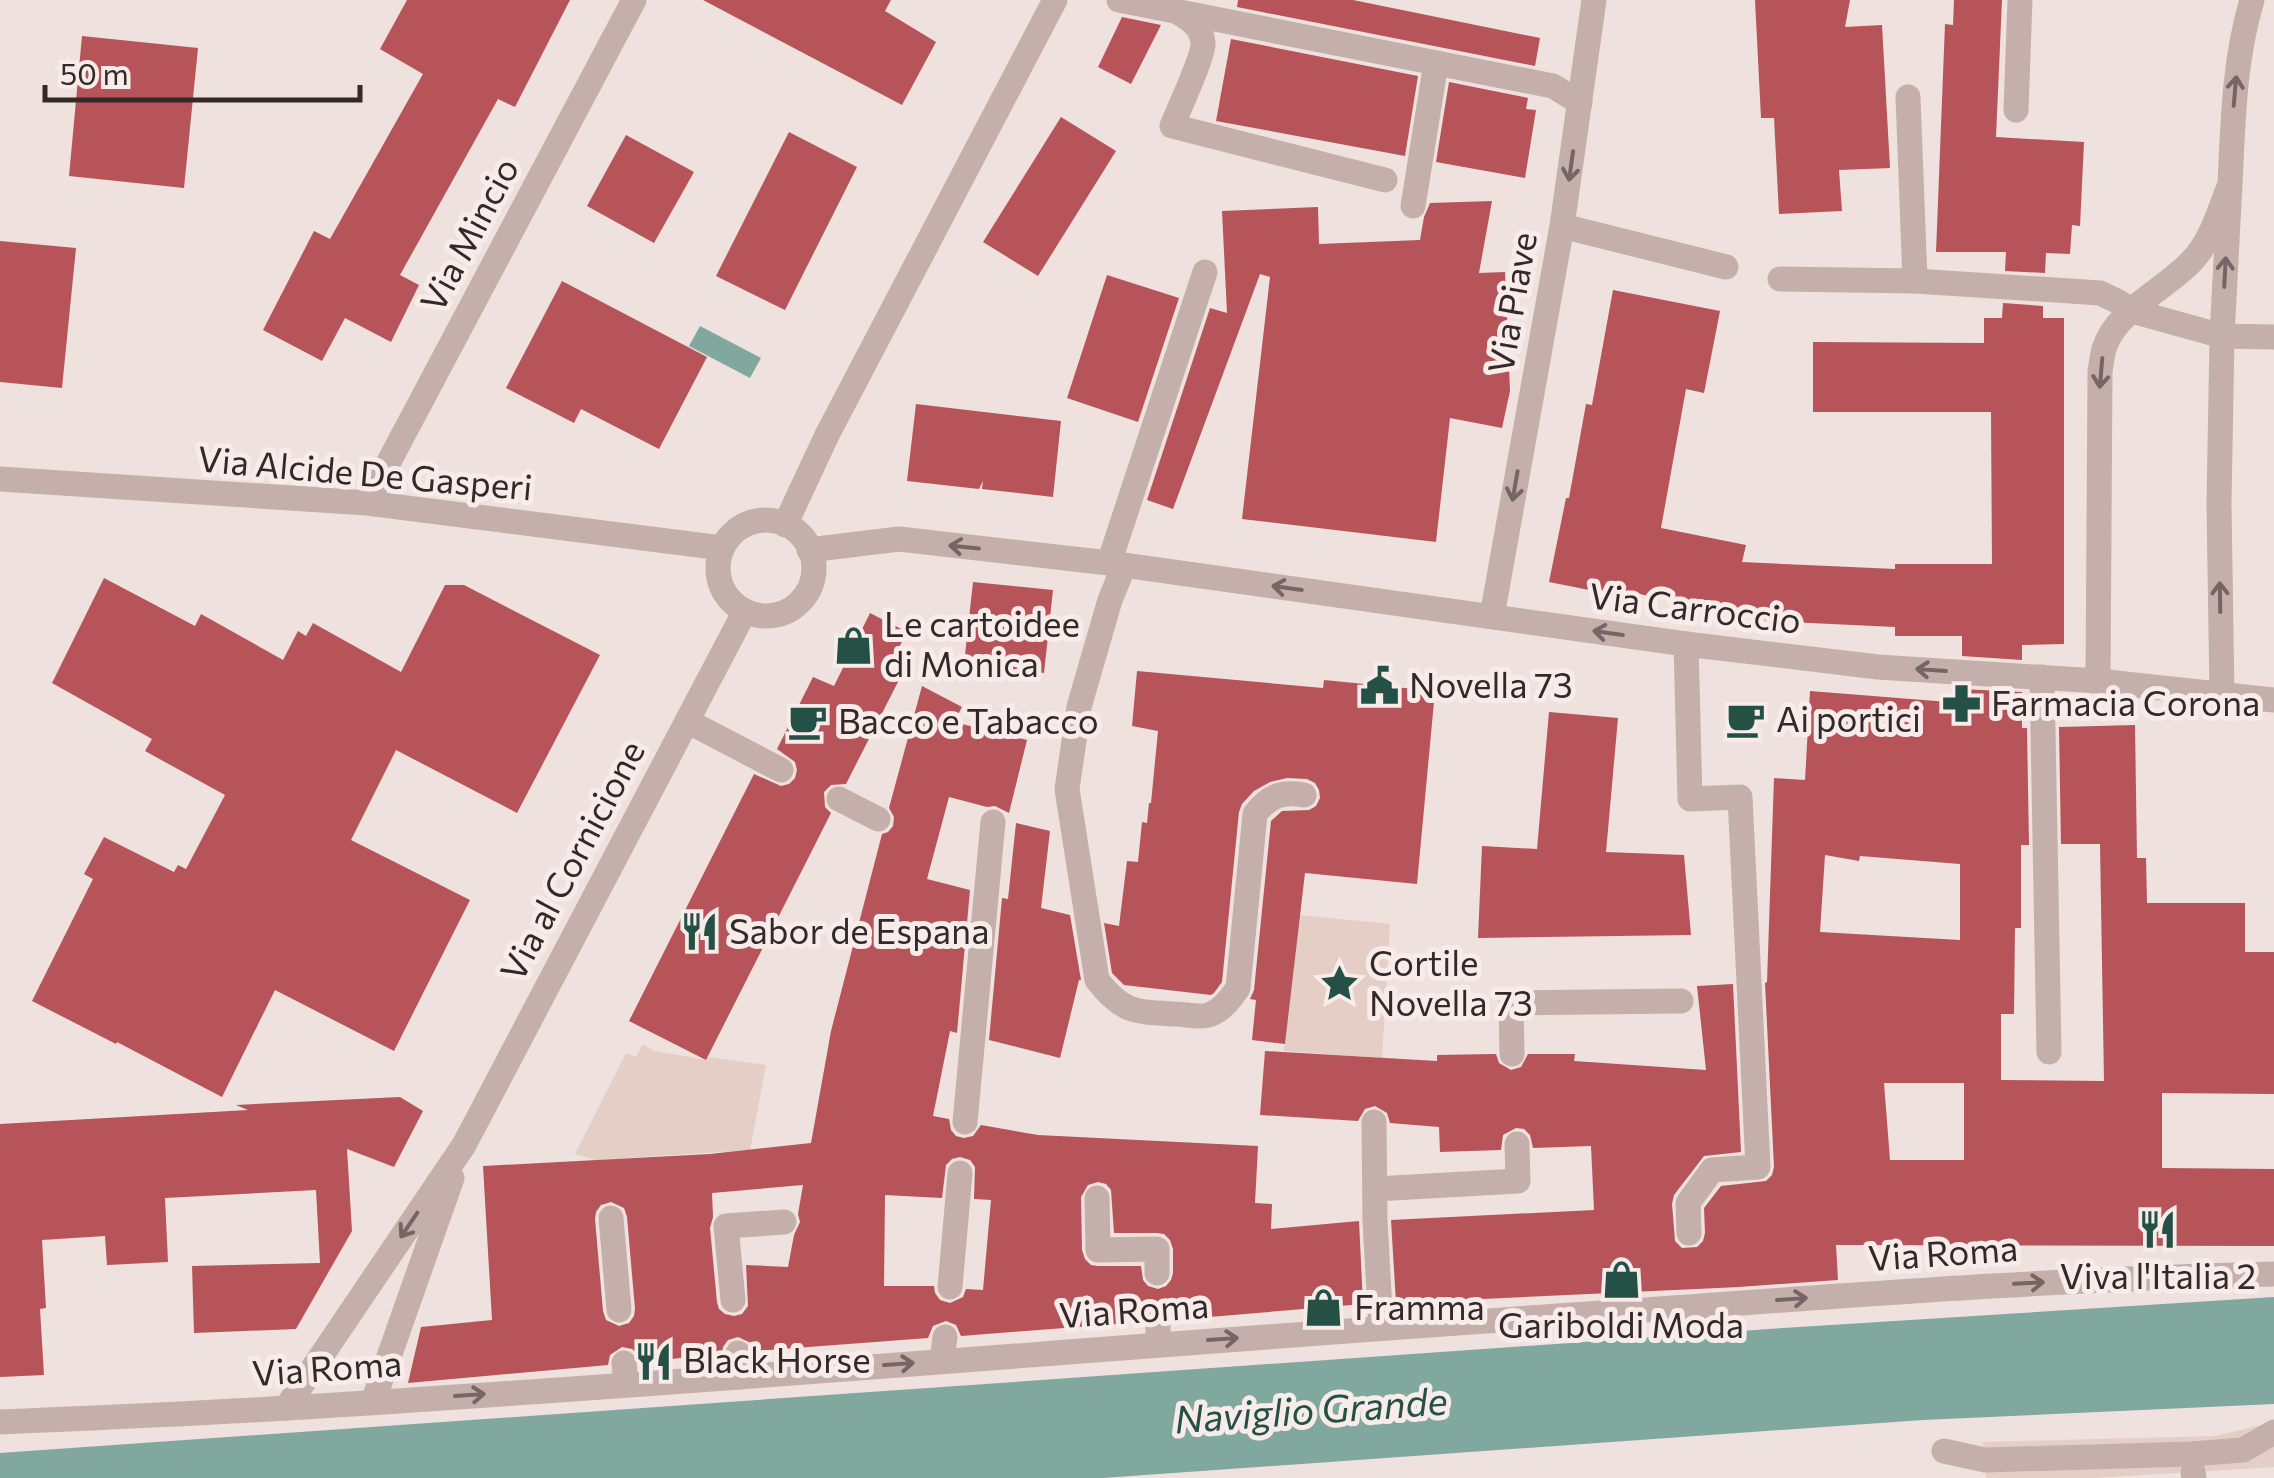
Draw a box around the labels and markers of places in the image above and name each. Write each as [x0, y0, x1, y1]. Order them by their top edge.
place label: Le cartoidee di Monica [884, 601, 1080, 684]
shop icon: Le cartoidee di Monica [833, 624, 875, 666]
place label: Novella 73 [1409, 662, 1573, 705]
public building icon: Novella 73 [1358, 665, 1400, 707]
place label: Farmacia Corona [1991, 680, 2260, 723]
pharmacy icon: Farmacia Corona [1940, 683, 1982, 725]
place label: Ai portici [1776, 696, 1921, 739]
place label: Bacco e Tabacco [838, 698, 1099, 741]
cafe icon: Ai portici [1725, 699, 1767, 741]
cafe icon: Bacco e Tabacco [787, 701, 829, 743]
place label: Sabor de Espana [729, 908, 989, 951]
restaurant icon: Sabor de Espana [678, 911, 720, 953]
place label: Cortile Novella 73 [1369, 940, 1533, 1023]
place icon: Cortile Novella 73 [1318, 963, 1360, 1005]
restaurant icon: Viva l'Italia 2 [2137, 1209, 2179, 1251]
place label: Viva l'Italia 2 [2060, 1253, 2256, 1296]
shop icon: Gariboldi Moda [1600, 1258, 1642, 1300]
place label: Framma [1354, 1284, 1485, 1327]
shop icon: Framma [1303, 1287, 1345, 1329]
place label: Gariboldi Moda [1498, 1302, 1744, 1345]
place label: Black Horse [683, 1337, 871, 1380]
restaurant icon: Black Horse [632, 1340, 674, 1382]

